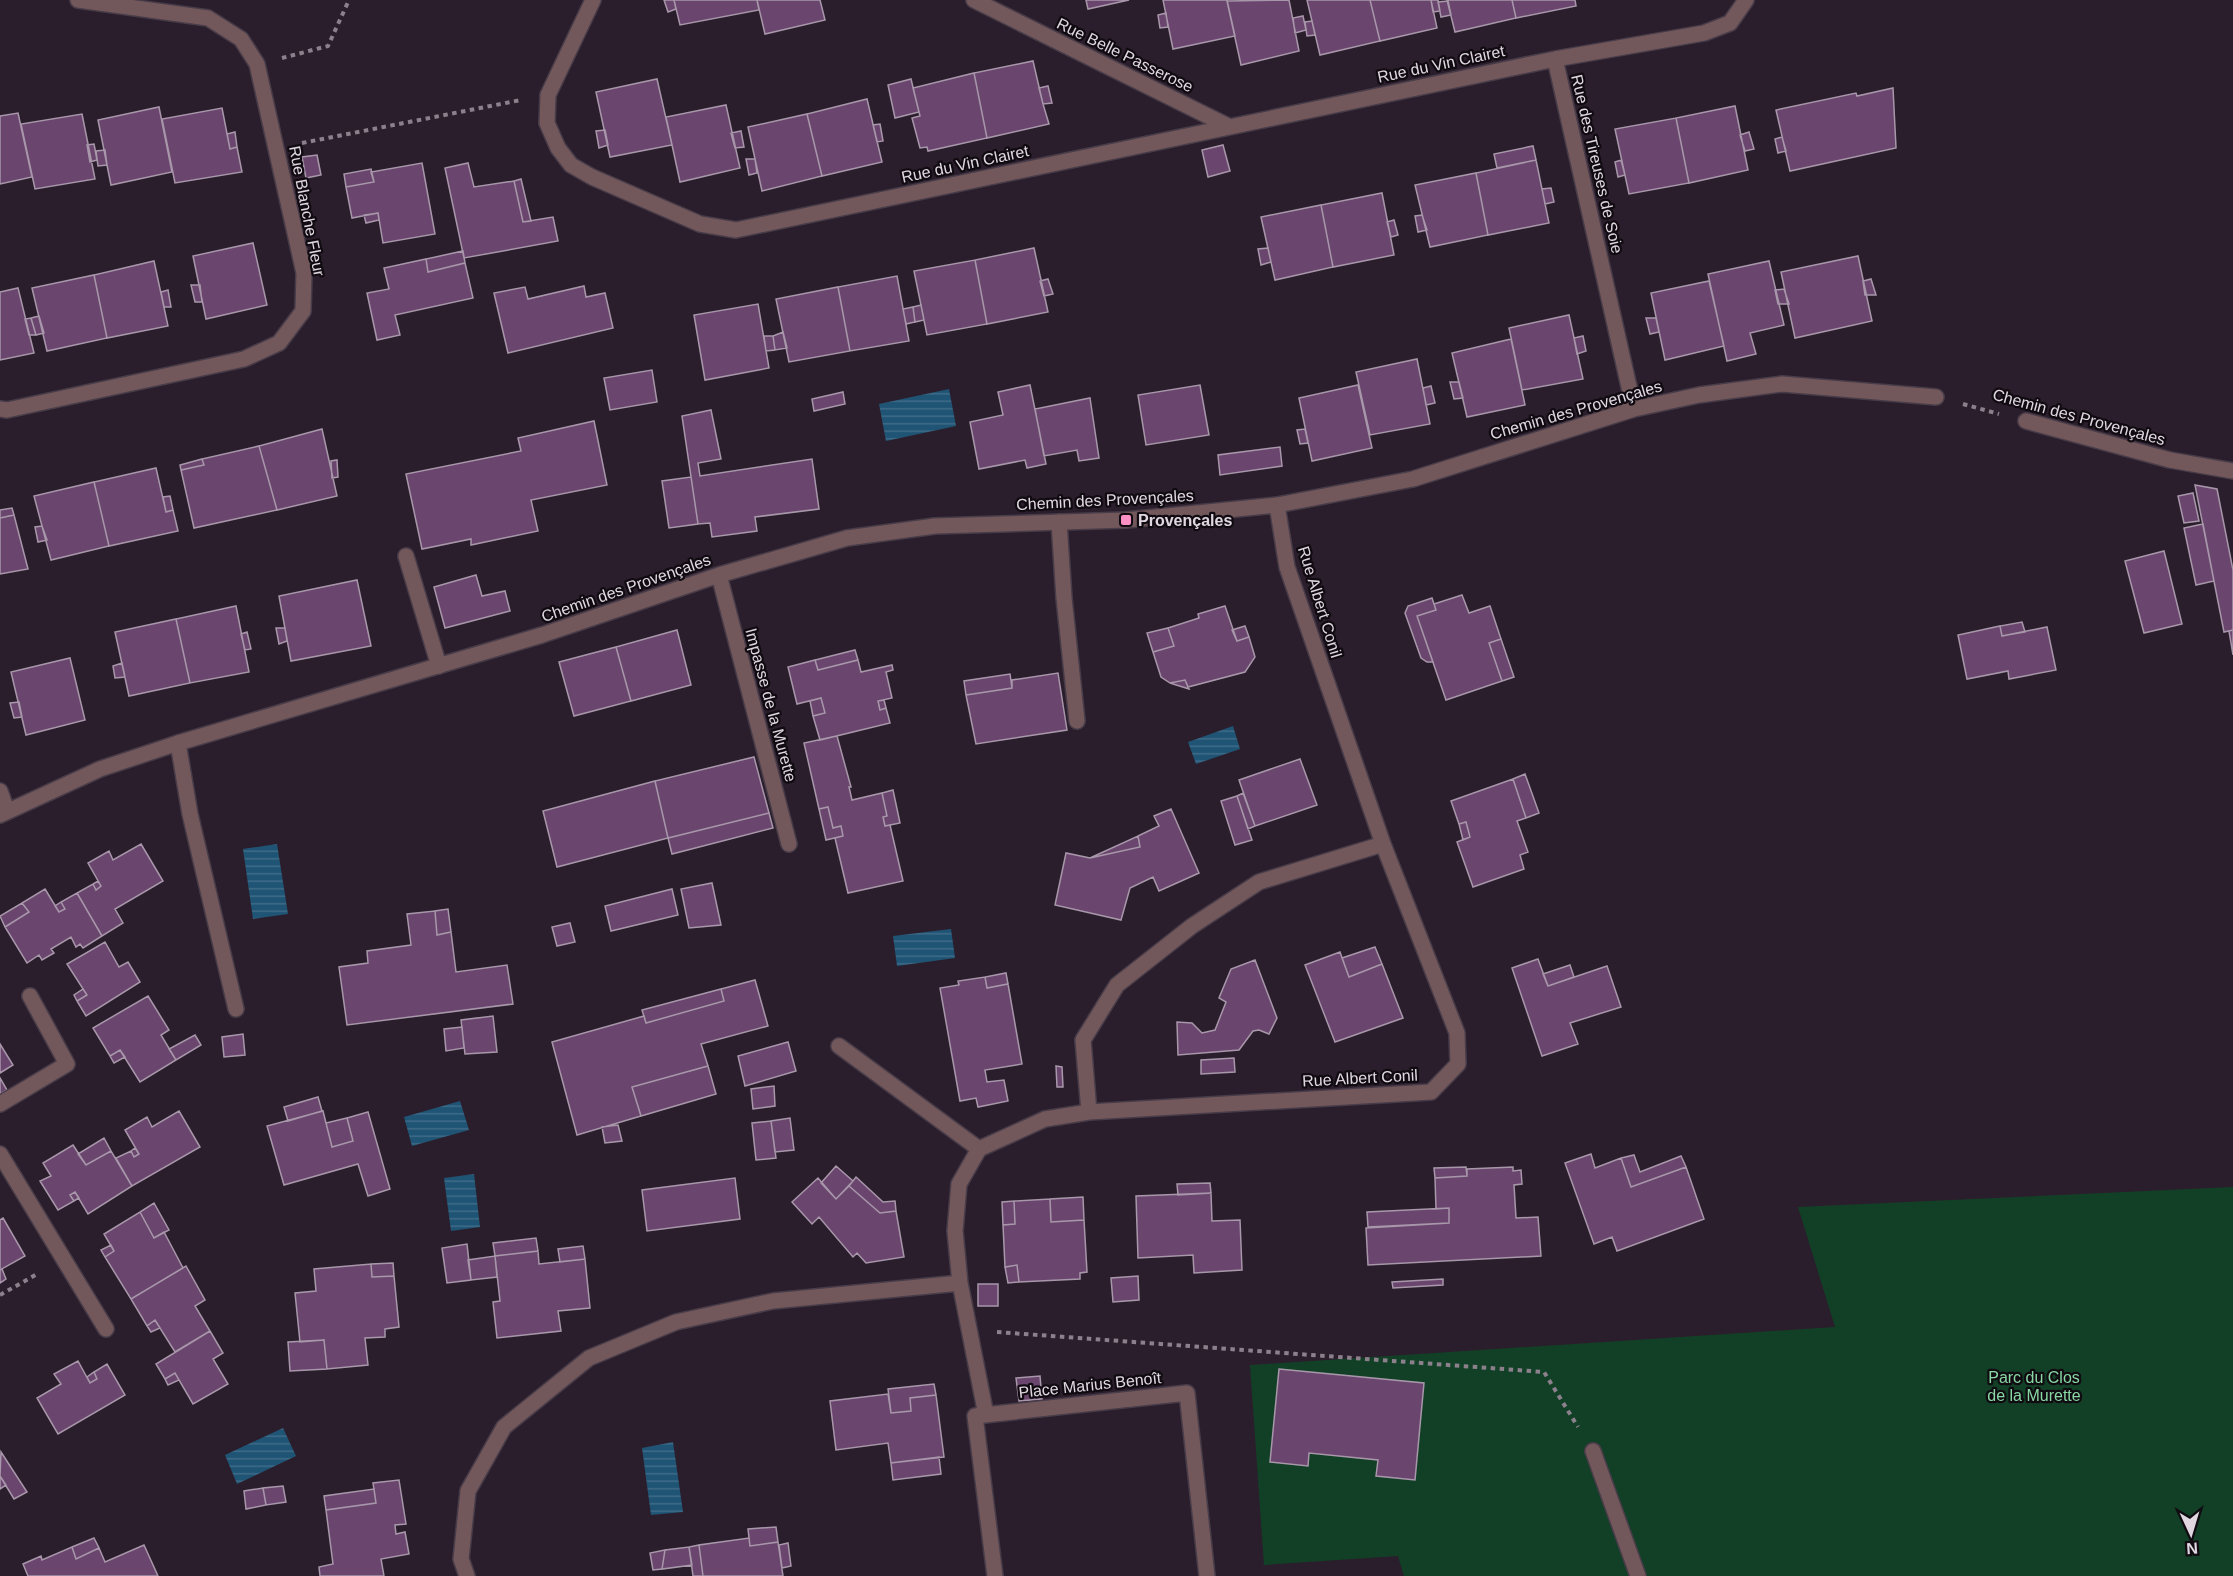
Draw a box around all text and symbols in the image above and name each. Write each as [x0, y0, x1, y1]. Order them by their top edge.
street label: Rue Belle Passerose [1054, 15, 1196, 95]
street label: Rue du Vin Clairet [1376, 42, 1507, 86]
street label: Rue des Tireuses de Soie [1568, 73, 1626, 255]
street label: Rue du Vin Clairet [900, 142, 1031, 186]
street label: Rue Blanche Fleur [286, 144, 328, 278]
street label: Chemin des Provençales [1488, 377, 1664, 443]
street label: Chemin des Provençales [1991, 386, 2167, 448]
street label: Chemin des Provençales [1016, 487, 1194, 513]
place label: Provençales [1138, 512, 1232, 529]
marker: Provençales [1119, 513, 1133, 527]
street label: Rue Albert Conil [1295, 544, 1345, 660]
street label: Chemin des Provençales [539, 551, 713, 625]
street label: Impasse de la Murette [742, 626, 800, 784]
street label: Rue Albert Conil [1302, 1066, 1418, 1090]
street label: Place Marius Benoît [1018, 1369, 1163, 1401]
park label: Parc du Clos de la Murette [1987, 1369, 2081, 1404]
north arrow [2161, 1504, 2221, 1564]
text: N [2186, 1540, 2198, 1557]

